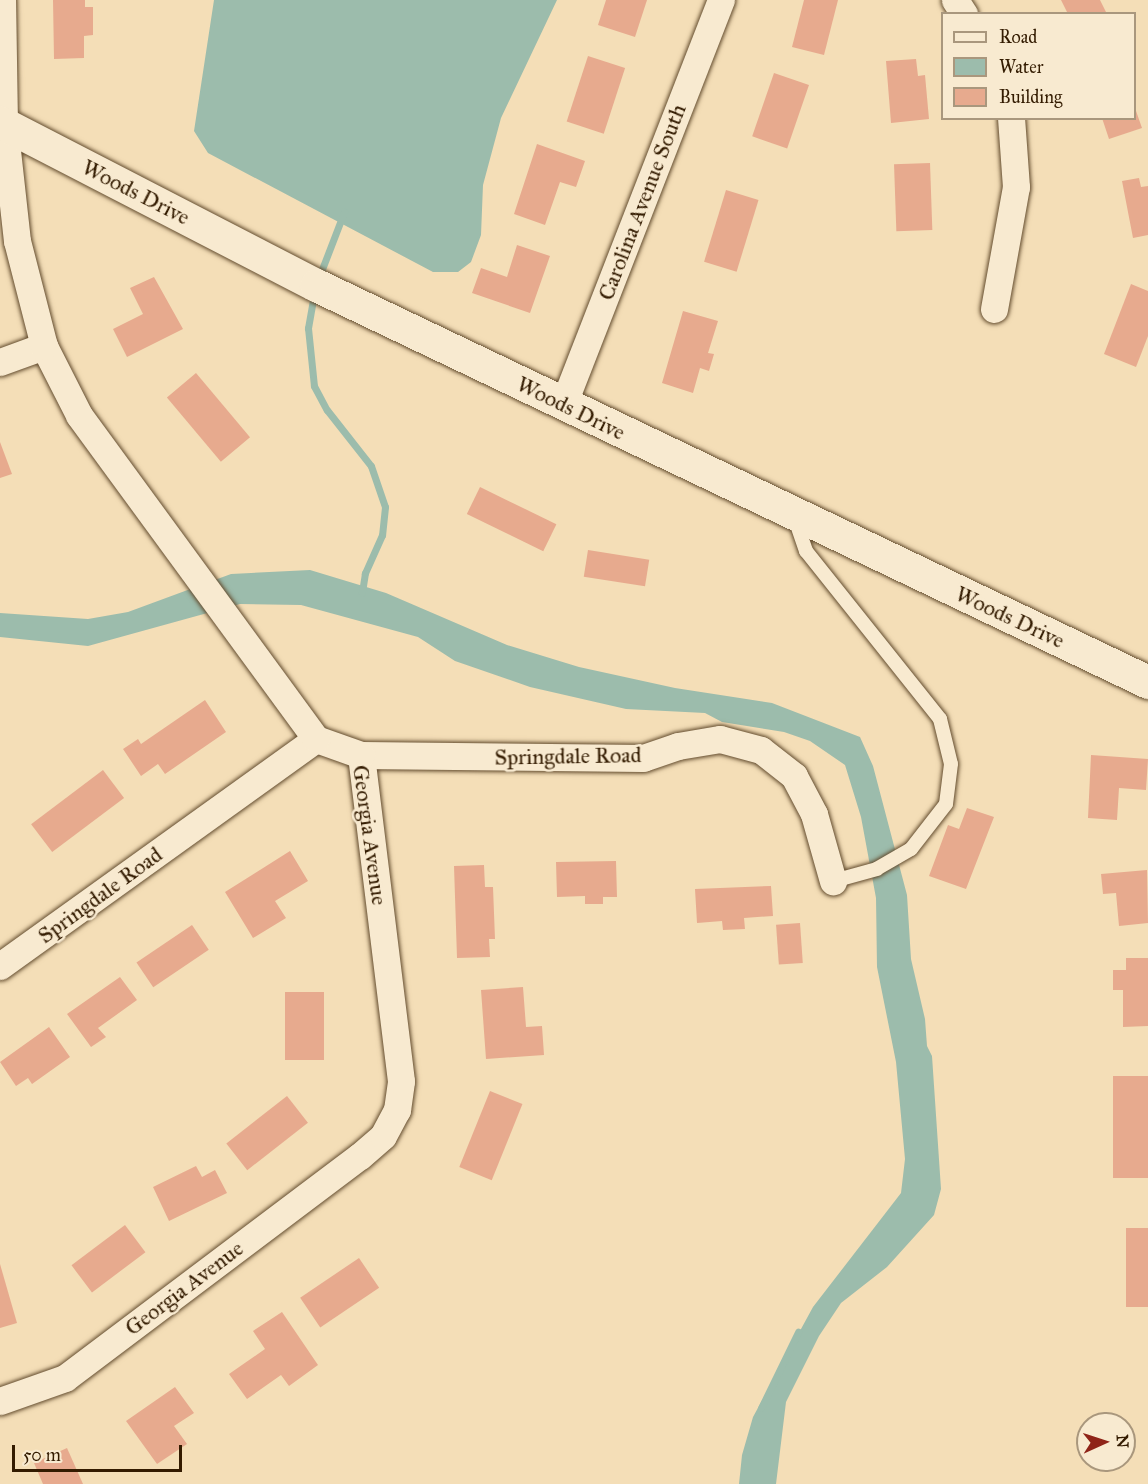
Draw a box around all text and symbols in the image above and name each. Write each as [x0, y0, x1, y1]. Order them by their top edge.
legend [941, 12, 1136, 120]
text: Road [999, 26, 1037, 48]
text: Water [999, 56, 1043, 78]
text: Building [999, 86, 1062, 108]
street label: Carolina Avenue South [592, 100, 692, 304]
street label: Woods Drive [78, 154, 194, 230]
street label: Woods Drive [513, 370, 629, 446]
street label: Woods Drive [951, 580, 1069, 654]
street label: Springdale Road [494, 742, 642, 770]
street label: Georgia Avenue [347, 763, 393, 907]
street label: Springdale Road [33, 841, 167, 949]
street label: Georgia Avenue [120, 1235, 248, 1341]
north arrow [1076, 1412, 1136, 1472]
scale bar [15, 1433, 184, 1471]
text: N [1113, 1434, 1132, 1448]
text: 50 m [23, 1444, 61, 1466]

